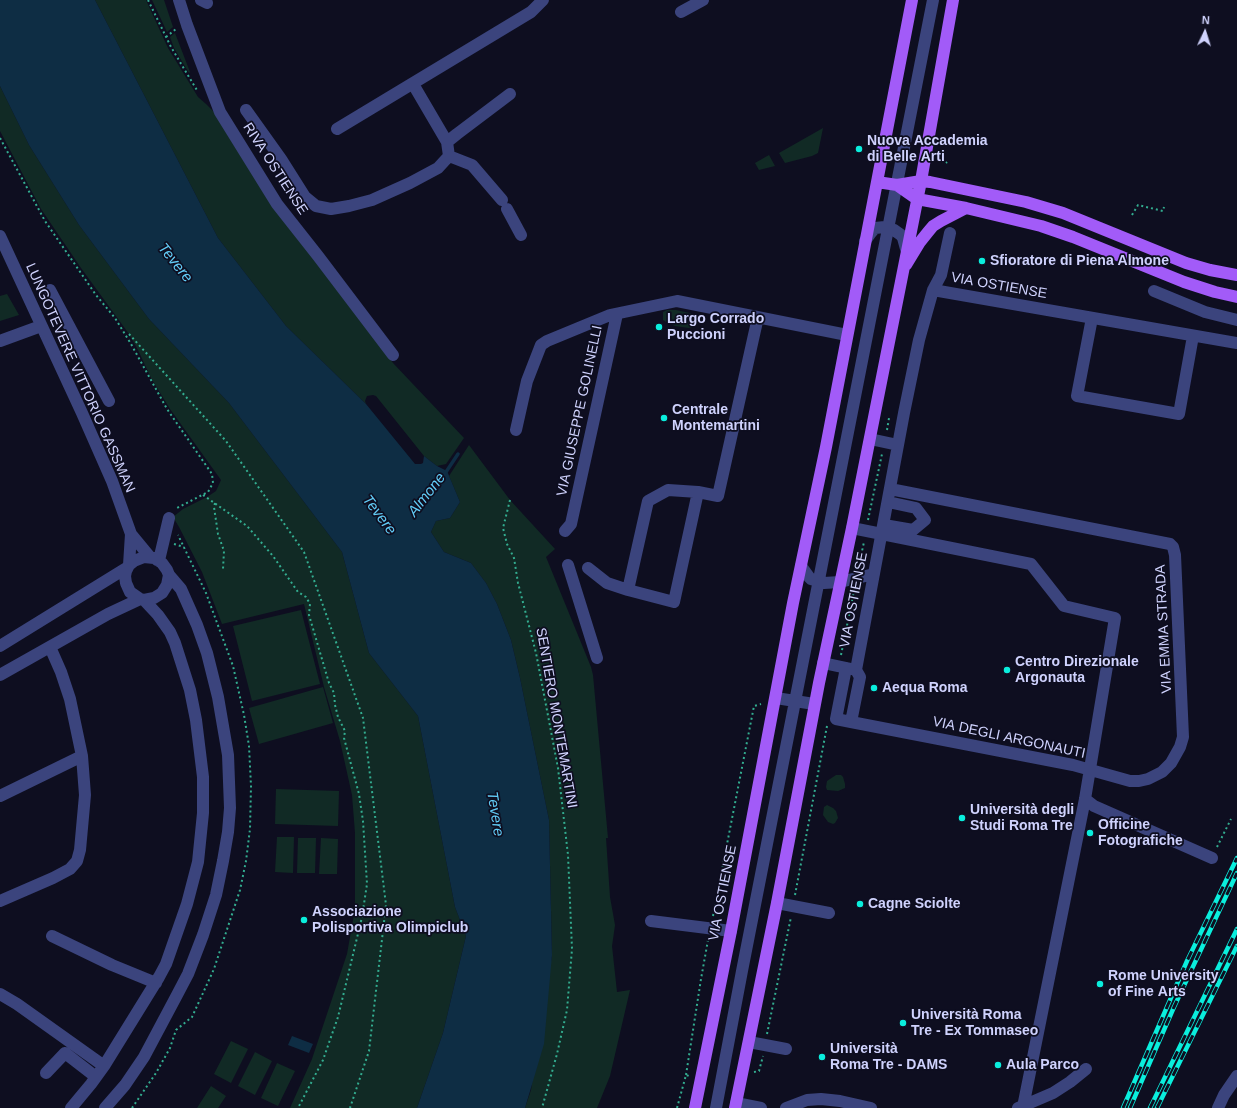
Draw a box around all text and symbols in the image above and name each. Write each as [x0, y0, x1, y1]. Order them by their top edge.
north arrow [1185, 12, 1225, 52]
text: N [1201, 14, 1210, 26]
street label: RIVA OSTIENSE [239, 120, 311, 218]
place label: Nuova Accademia di Belle Arti [867, 133, 988, 166]
marker: Nuova Accademia di Belle Arti [854, 144, 864, 154]
water label: Tevere [154, 240, 196, 286]
place label: Sfioratore di Piena Almone [990, 253, 1169, 269]
marker: Sfioratore di Piena Almone [977, 256, 987, 266]
street label: LUNGOTEVERE VITTORIO GASSMAN [22, 261, 138, 495]
street label: VIA OSTIENSE [950, 269, 1048, 303]
place label: Largo Corrado Puccioni [667, 311, 764, 344]
marker: Largo Corrado Puccioni [654, 322, 664, 332]
street label: VIA GIUSEPPE GOLINELLI [554, 324, 606, 498]
place label: Centrale Montemartini [672, 402, 760, 434]
marker: Centrale Montemartini [659, 413, 669, 423]
water label: Almone [404, 469, 450, 521]
water label: Tevere [358, 491, 400, 539]
street label: VIA OSTIENSE [836, 551, 872, 649]
street label: VIA EMMA STRADA [1152, 564, 1176, 694]
street label: SENTIERO MONTEMARTINI [532, 626, 580, 810]
place label: Centro Direzionale Argonauta [1015, 654, 1139, 686]
marker: Centro Direzionale Argonauta [1002, 665, 1012, 675]
place label: Aequa Roma [882, 680, 968, 696]
marker: Aequa Roma [869, 683, 879, 693]
street label: VIA DEGLI ARGONAUTI [931, 714, 1087, 762]
water label: Tevere [483, 790, 507, 838]
place label: Università degli Studi Roma Tre [970, 802, 1074, 834]
marker: Università degli Studi Roma Tre [957, 813, 967, 823]
place label: Officine Fotografiche [1098, 817, 1183, 850]
marker: Officine Fotografiche [1085, 828, 1095, 838]
street label: VIA OSTIENSE [705, 844, 741, 942]
place label: Cagne Sciolte [868, 896, 961, 912]
marker: Cagne Sciolte [855, 899, 865, 909]
place label: Associazione Polisportiva Olimpiclub [312, 904, 468, 936]
marker: Associazione Polisportiva Olimpiclub [299, 915, 309, 925]
place label: Rome University of Fine Arts [1108, 968, 1218, 1000]
marker: Rome University of Fine Arts [1095, 979, 1105, 989]
place label: Università Roma Tre - Ex Tommaseo [911, 1007, 1038, 1040]
marker: Università Roma Tre - Ex Tommaseo [898, 1018, 908, 1028]
place label: Università Roma Tre - DAMS [830, 1041, 947, 1074]
marker: Università Roma Tre - DAMS [817, 1052, 827, 1062]
place label: Aula Parco [1006, 1057, 1079, 1073]
marker: Aula Parco [993, 1060, 1003, 1070]

